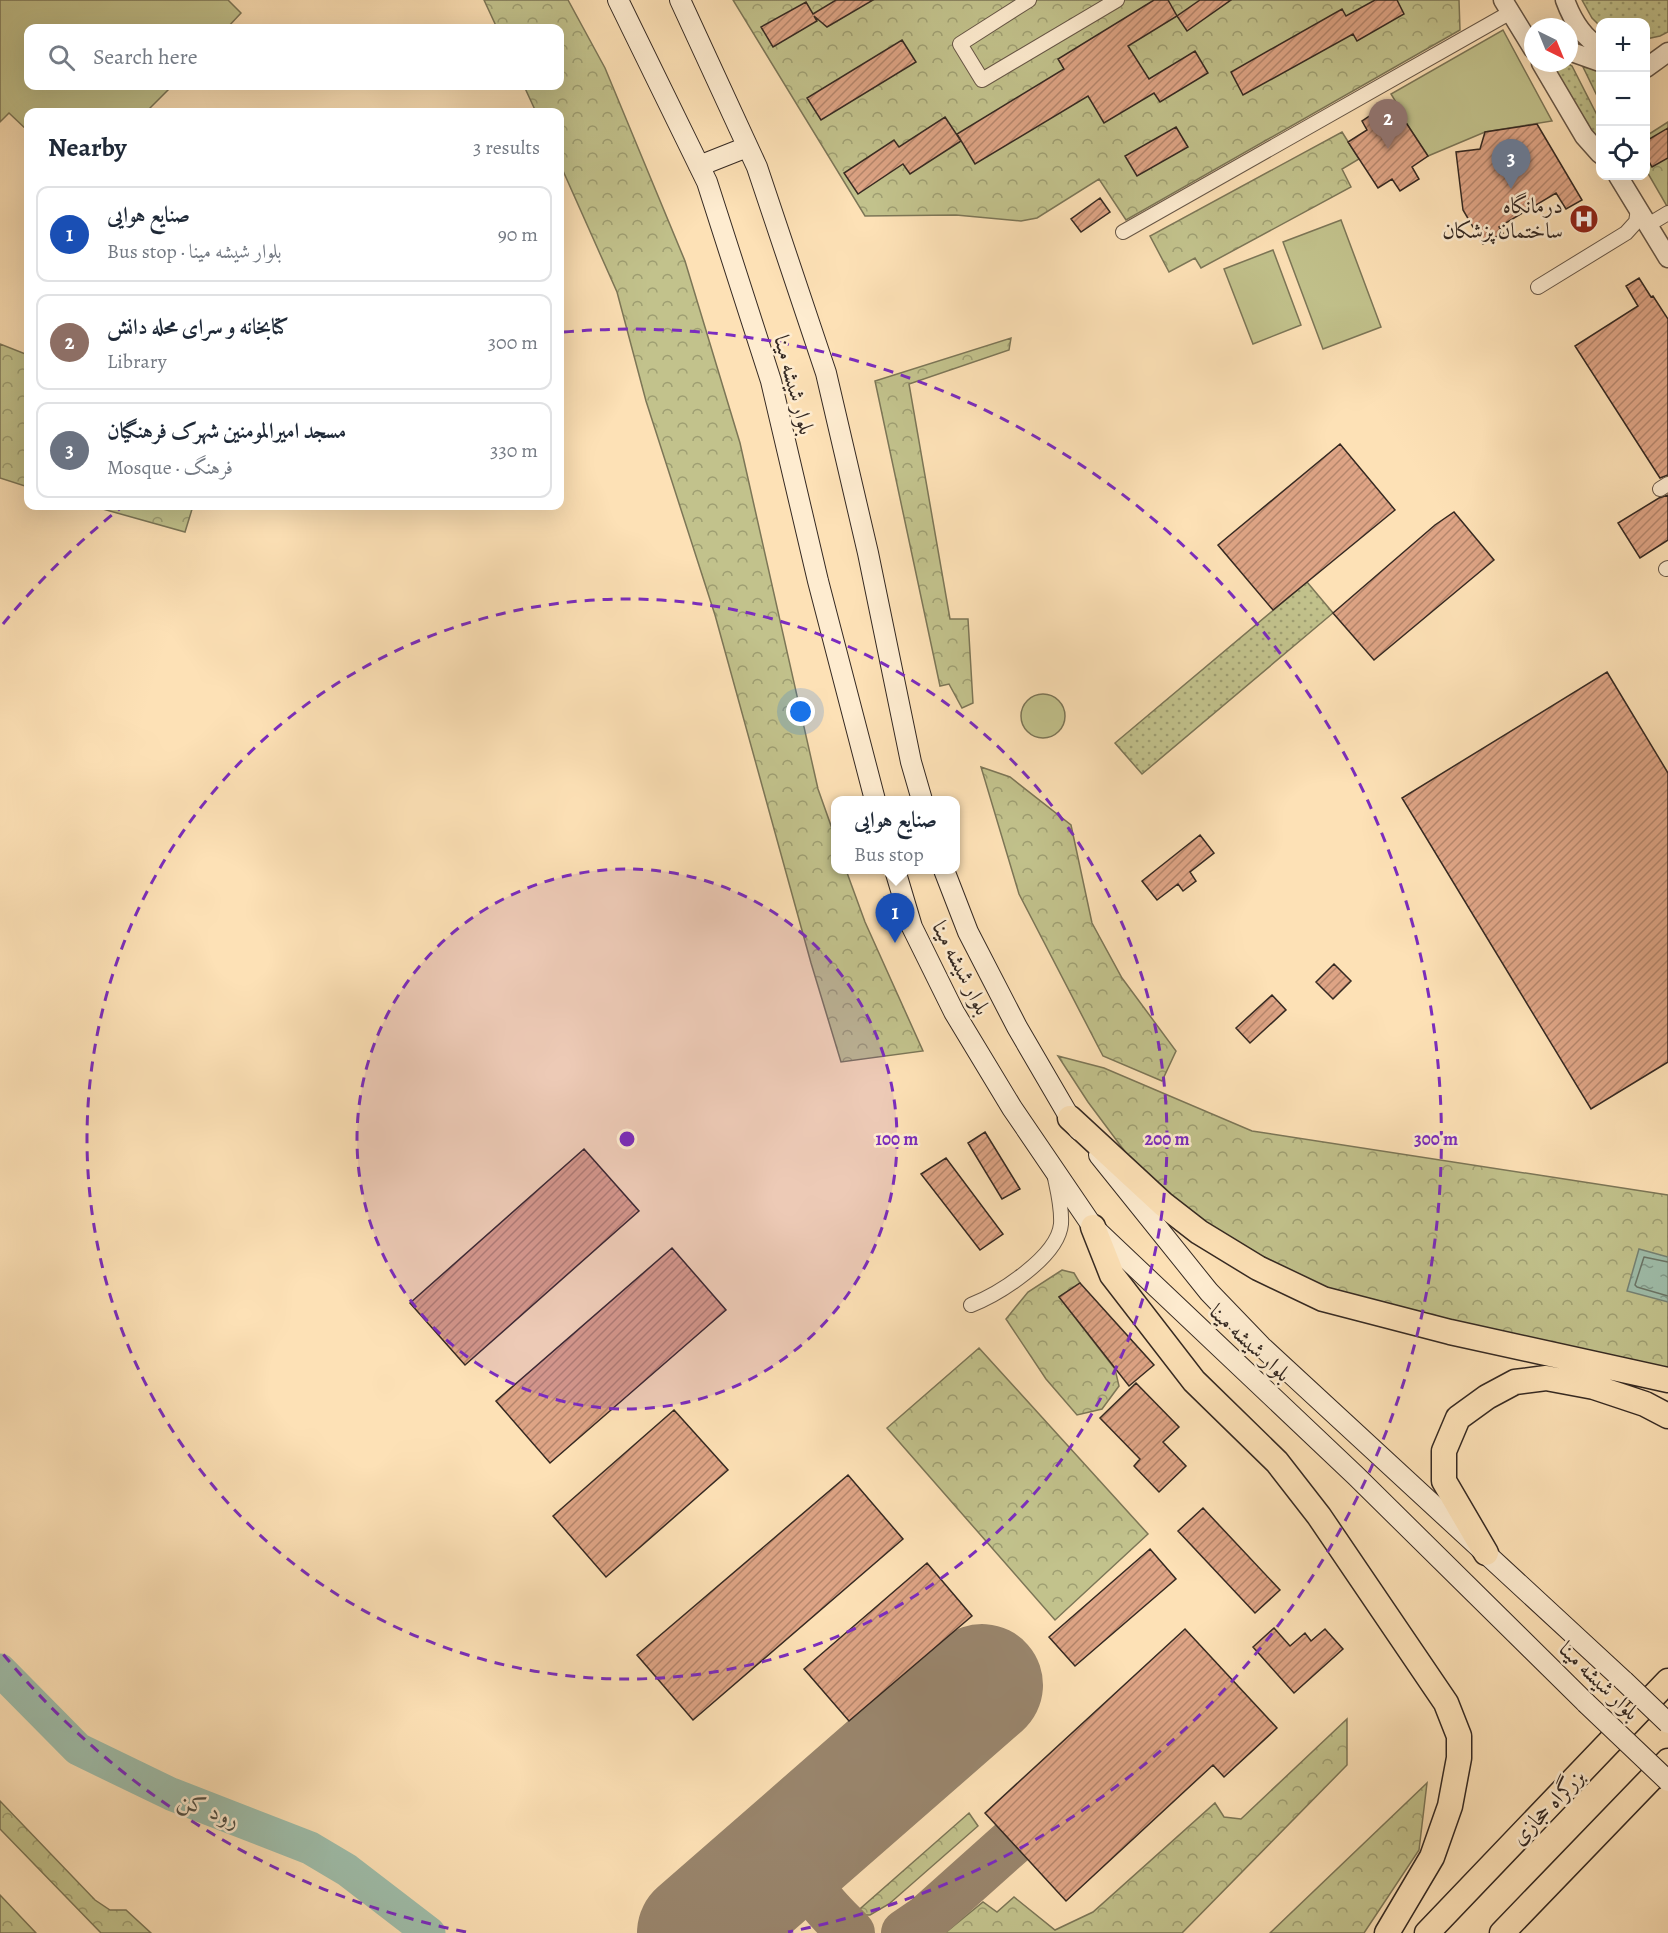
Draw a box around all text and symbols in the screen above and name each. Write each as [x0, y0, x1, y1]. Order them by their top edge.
north arrow [1524, 18, 1578, 72]
map controls [1596, 18, 1650, 180]
button: + [1596, 18, 1650, 72]
search box [24, 24, 564, 90]
icon: search [45, 41, 78, 74]
text: Search here [93, 42, 198, 72]
button: − [1596, 72, 1650, 126]
pin: 2 [1368, 100, 1408, 149]
button: locate [1596, 126, 1650, 180]
text: Nearby [48, 130, 127, 165]
text: 3 results [473, 134, 540, 161]
pin: 3 [1492, 140, 1530, 189]
place label: درمانگاه ساختمان پزشکان [1442, 191, 1563, 246]
text: صنایع هوایی [107, 200, 190, 230]
hospital icon: درمانگاه ساختمان پزشکان [1568, 203, 1600, 235]
text: 1 [66, 221, 73, 248]
text: 90 m [498, 221, 538, 248]
text: Bus stop · بلوار شیشه مینا [107, 238, 282, 265]
text: کتابخانه و سرای محله دانش [107, 312, 289, 342]
text: 2 [65, 329, 74, 356]
text: 300 m [488, 329, 538, 356]
street label: بلوار شیشه مینا [766, 332, 822, 438]
text: Library [107, 348, 167, 375]
text: مسجد امیرالمومنین شهرک فرهنگیان [107, 416, 346, 446]
text: 3 [65, 437, 74, 464]
text: 330 m [490, 437, 538, 464]
text: Mosque · فرهنگ [107, 454, 233, 481]
your location [786, 697, 815, 726]
popup [831, 796, 960, 874]
text: صنایع هوایی [854, 805, 937, 835]
text: Bus stop [854, 841, 924, 868]
pin: 1 [876, 894, 914, 943]
street label: بلوار شیشه مینا [924, 916, 998, 1020]
text: 100 m [876, 1127, 918, 1151]
text: 200 m [1144, 1127, 1190, 1151]
text: 300 m [1414, 1127, 1458, 1151]
centre of rings [617, 1129, 637, 1149]
street label: بلوار شیشه مینا [1202, 1297, 1298, 1389]
street label: بلوار شیشه مینا [1552, 1635, 1646, 1727]
street label: بزرگراه حجازی [1504, 1762, 1592, 1852]
water label: رود کن [173, 1782, 245, 1836]

